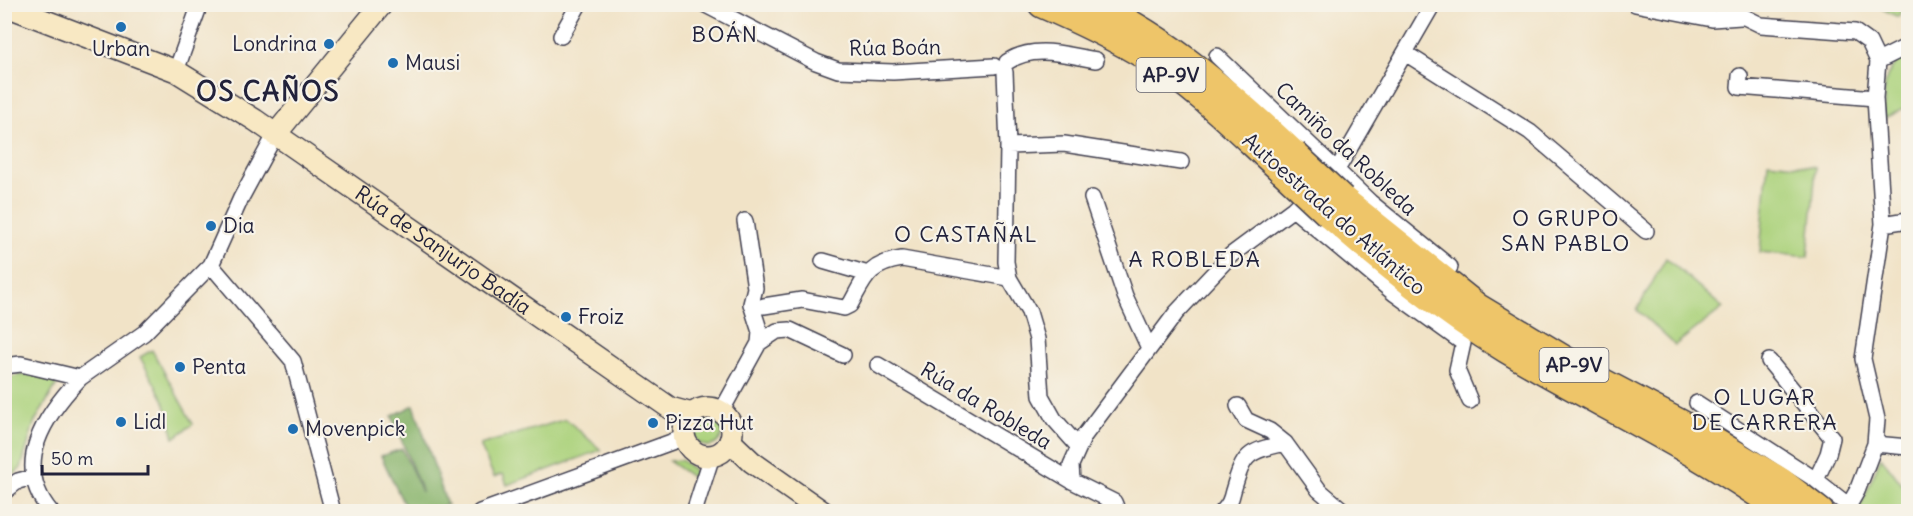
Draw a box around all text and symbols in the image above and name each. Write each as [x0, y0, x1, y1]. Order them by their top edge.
marker: Urban [114, 20, 128, 34]
district label: BOÁN [692, 20, 758, 48]
place label: Londrina [232, 30, 317, 57]
street label: Rúa Boán [849, 33, 941, 62]
place label: Urban [92, 35, 150, 62]
marker: Londrina [322, 37, 336, 51]
place label: Mausi [405, 49, 460, 76]
marker: Mausi [386, 56, 400, 70]
road number: AP-9V [1136, 58, 1206, 92]
district label: OS CAÑOS [196, 74, 340, 108]
street label: Camiño da Robleda [1270, 76, 1423, 221]
street label: Autoestrada do Atlántico [1237, 127, 1432, 301]
street label: Rúa de Sanjurjo Badía [350, 179, 537, 321]
district label: O GRUPO SAN PABLO [1501, 204, 1631, 257]
place label: Dia [223, 212, 255, 239]
marker: Dia [204, 219, 218, 233]
district label: O CASTAÑAL [894, 220, 1038, 248]
district label: A ROBLEDA [1129, 245, 1261, 273]
place label: Froiz [578, 303, 624, 330]
marker: Froiz [559, 310, 573, 324]
road number: AP-9V [1540, 348, 1608, 382]
place label: Penta [192, 353, 246, 380]
street label: Rúa da Robleda [916, 356, 1057, 455]
marker: Penta [173, 360, 187, 374]
district label: O LUGAR DE CARRERA [1692, 383, 1838, 436]
place label: Lidl [133, 408, 166, 435]
place label: Pizza Hut [665, 409, 754, 436]
marker: Lidl [114, 415, 128, 429]
place label: Movenpick [305, 415, 405, 442]
marker: Pizza Hut [646, 416, 660, 430]
marker: Movenpick [286, 422, 300, 436]
scale bar [42, 438, 148, 476]
text: 50 m [51, 447, 93, 470]

